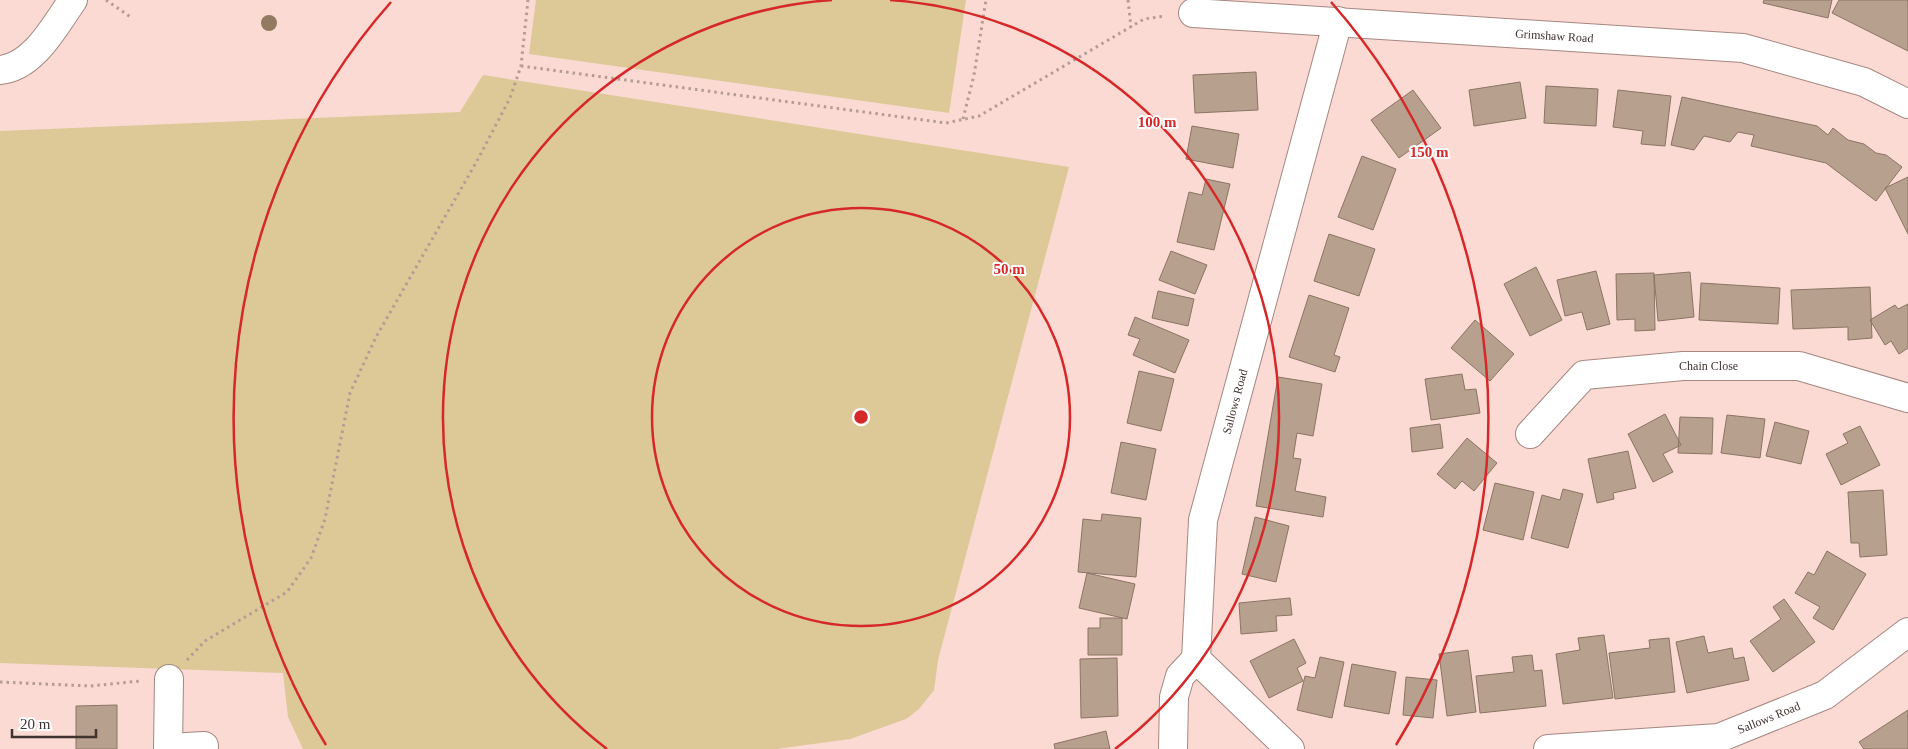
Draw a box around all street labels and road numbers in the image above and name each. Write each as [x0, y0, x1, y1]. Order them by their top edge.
street label: Grimshaw Road [1515, 27, 1594, 45]
street label: Chain Close [1679, 359, 1738, 373]
street label: Sallows Road [1220, 368, 1250, 435]
street label: Sallows Road [1735, 699, 1802, 737]

